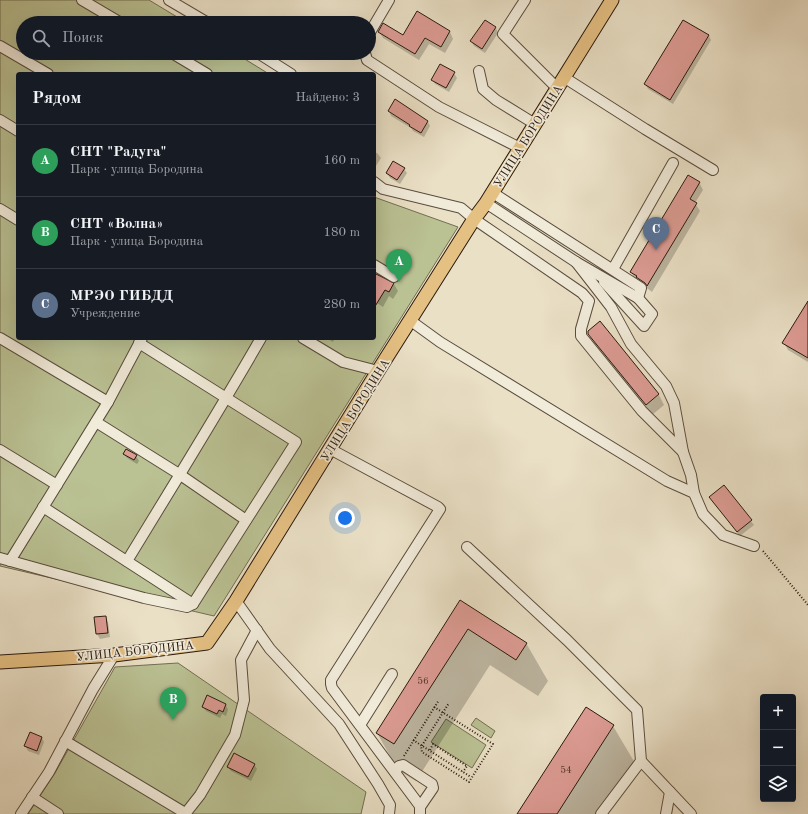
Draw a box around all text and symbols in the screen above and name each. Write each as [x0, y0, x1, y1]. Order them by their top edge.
search box [16, 16, 376, 60]
icon: search [30, 27, 52, 49]
text: Поиск [62, 31, 103, 46]
street label: УЛИЦА БОРОДИНА [492, 83, 565, 190]
text: Рядом [32, 90, 81, 107]
text: Найдено: 3 [296, 91, 360, 104]
text: СНТ "Радуга" [70, 145, 167, 160]
text: A [40, 154, 50, 167]
text: 160 m [323, 154, 360, 167]
text: Парк · улица Бородина [70, 163, 203, 176]
text: СНТ «Волна» [70, 217, 163, 232]
pin: C [643, 217, 669, 250]
text: B [40, 226, 50, 239]
text: 180 m [323, 226, 360, 239]
text: Парк · улица Бородина [70, 235, 203, 248]
pin: A [386, 249, 412, 282]
text: МРЭО ГИБДД [70, 289, 173, 304]
text: C [41, 298, 49, 311]
text: 280 m [323, 298, 360, 311]
text: Учреждение [70, 307, 140, 320]
street label: УЛИЦА БОРОДИНА [319, 357, 392, 464]
your location [335, 508, 355, 528]
street label: УЛИЦА БОРОДИНА [76, 640, 195, 664]
house number: 56 [417, 676, 429, 686]
pin: B [160, 687, 186, 720]
map controls [760, 694, 796, 802]
button: + [760, 694, 796, 730]
button: − [760, 730, 796, 766]
house number: 54 [560, 765, 572, 775]
button: layers [760, 766, 796, 802]

